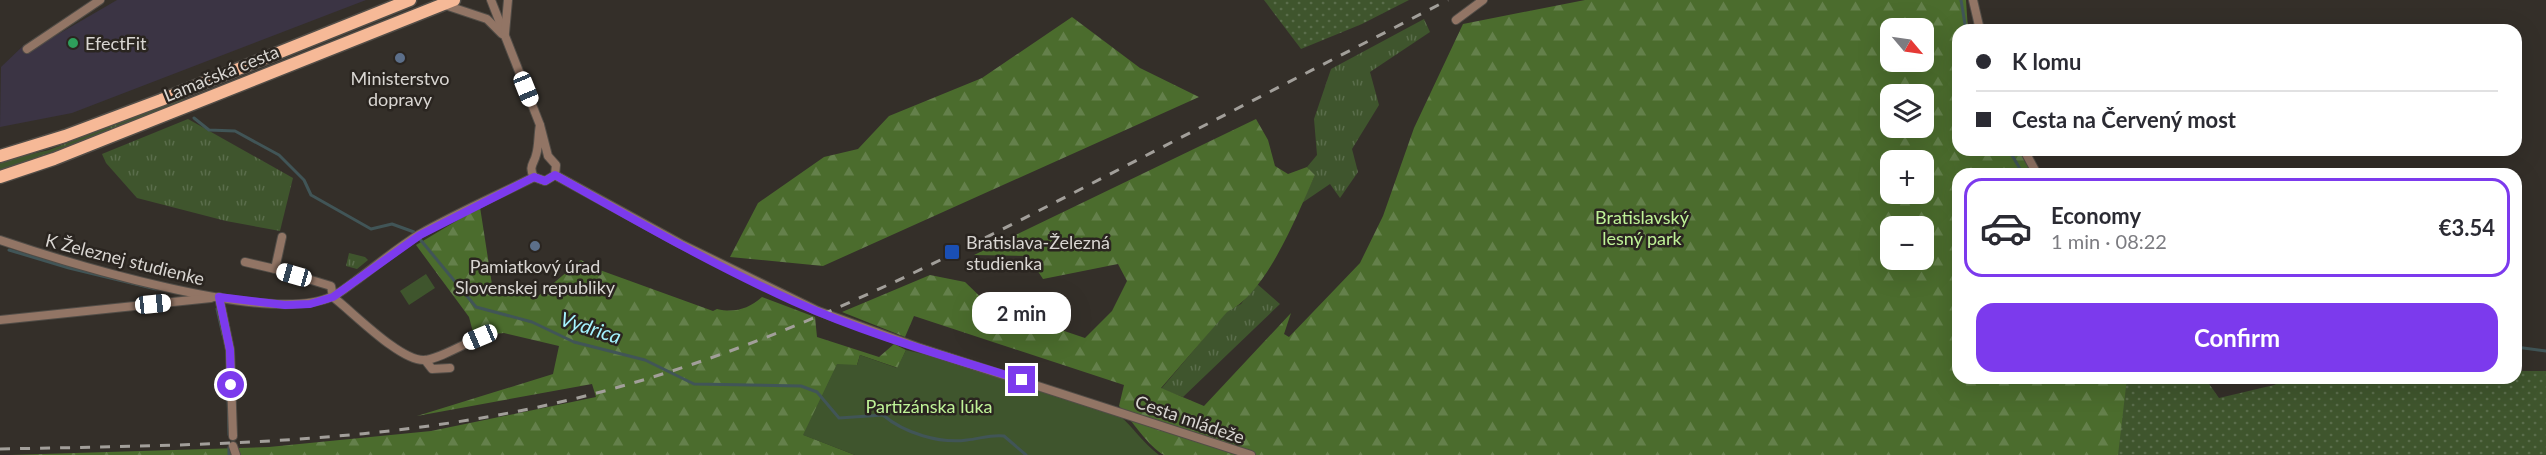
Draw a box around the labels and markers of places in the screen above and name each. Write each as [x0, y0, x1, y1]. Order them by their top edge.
place label: EfectFit [85, 32, 147, 54]
marker: EfectFit [66, 36, 80, 50]
marker: Ministerstvo dopravy [393, 51, 407, 65]
place label: Ministerstvo dopravy [351, 67, 449, 110]
place label: Bratislava-Železná studienka [966, 231, 1110, 274]
marker: Pamiatkový úrad Slovenskej republiky [528, 239, 542, 253]
marker: Bratislava-Železná studienka [943, 243, 961, 261]
place label: Pamiatkový úrad Slovenskej republiky [455, 255, 616, 298]

